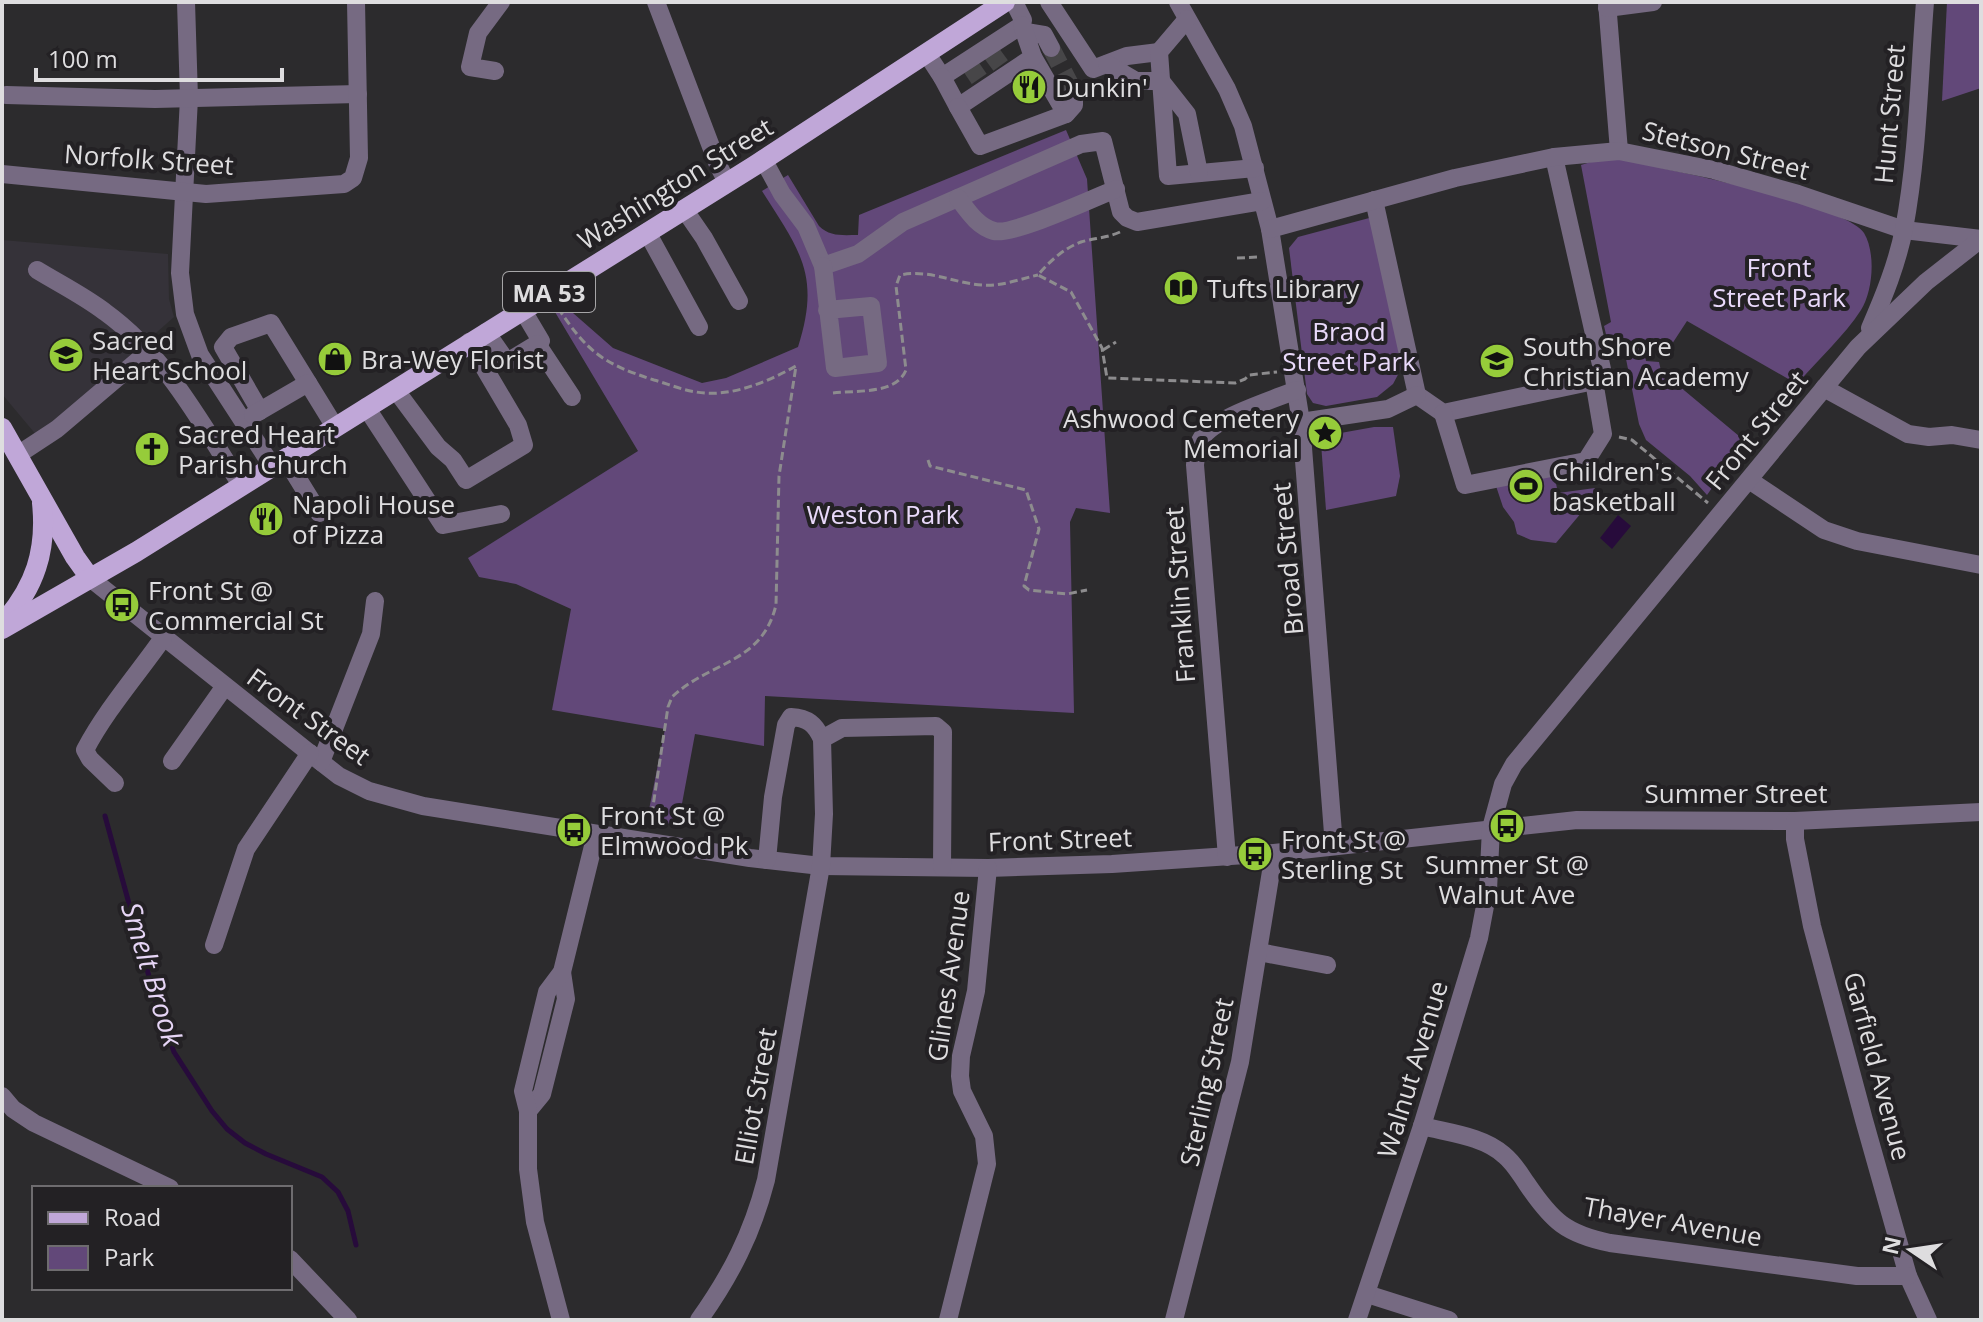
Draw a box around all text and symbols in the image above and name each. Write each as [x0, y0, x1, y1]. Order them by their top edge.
scale bar [36, 32, 282, 82]
text: 100 m [48, 42, 118, 75]
street label: Hunt Street [1865, 43, 1913, 185]
restaurant icon: Dunkin' [1010, 68, 1048, 106]
place label: Dunkin' [1055, 69, 1148, 105]
street label: Washington Street [571, 108, 779, 258]
street label: Stetson Street [1639, 112, 1813, 188]
street label: Norfolk Street [63, 135, 235, 183]
park label: Front Street Park [1712, 249, 1846, 315]
library icon: Tufts Library [1162, 269, 1200, 307]
place label: Tufts Library [1207, 270, 1360, 306]
road number: MA 53 [503, 272, 595, 312]
park label: Braod Street Park [1282, 313, 1416, 379]
place label: Sacred Heart School [92, 322, 247, 388]
place label: South Shore Christian Academy [1523, 328, 1750, 394]
school or university icon: Sacred Heart School [47, 336, 85, 374]
shop icon: Bra-Wey Florist [316, 340, 354, 378]
place label: Bra-Wey Florist [361, 341, 544, 377]
school or university icon: South Shore Christian Academy [1478, 342, 1516, 380]
street label: Front Street [1697, 363, 1815, 497]
place label: Ashwood Cemetery Memorial [1063, 400, 1300, 466]
place icon: Ashwood Cemetery Memorial [1306, 414, 1344, 452]
place label: Sacred Heart Parish Church [178, 416, 348, 482]
church icon: Sacred Heart Parish Church [133, 430, 171, 468]
place label: Children's basketball [1552, 453, 1676, 519]
sports icon: Children's basketball [1507, 467, 1545, 505]
street label: Broad Street [1262, 481, 1312, 637]
place label: Napoli House of Pizza [292, 486, 455, 552]
park label: Weston Park [807, 496, 960, 532]
restaurant icon: Napoli House of Pizza [247, 500, 285, 538]
street label: Franklin Street [1155, 506, 1203, 684]
place label: Front St @ Commercial St [148, 572, 324, 638]
bus stop icon: Front St @ Commercial St [103, 586, 141, 624]
street label: Front Street [240, 659, 378, 773]
street label: Summer Street [1645, 775, 1827, 811]
place label: Front St @ Elmwood Pk [600, 797, 749, 863]
bus stop icon: Summer St @ Walnut Ave [1488, 807, 1526, 845]
bus stop icon: Front St @ Elmwood Pk [555, 811, 593, 849]
street label: Front Street [987, 818, 1133, 860]
place label: Front St @ Sterling St [1281, 821, 1406, 887]
bus stop icon: Front St @ Sterling St [1236, 835, 1274, 873]
place label: Summer St @ Walnut Ave [1425, 846, 1589, 912]
street label: Glines Avenue [918, 888, 978, 1064]
water label: Smelt Brook [113, 897, 193, 1052]
street label: Garfield Avenue [1836, 968, 1920, 1164]
street label: Walnut Avenue [1368, 976, 1456, 1162]
street label: Sterling Street [1171, 994, 1241, 1170]
street label: Elliot Street [725, 1025, 785, 1167]
legend [32, 1186, 292, 1290]
street label: Thayer Avenue [1581, 1188, 1765, 1254]
text: Road [104, 1200, 161, 1233]
north arrow [1871, 1210, 1951, 1290]
text: N [1874, 1233, 1907, 1257]
text: Park [104, 1240, 155, 1273]

